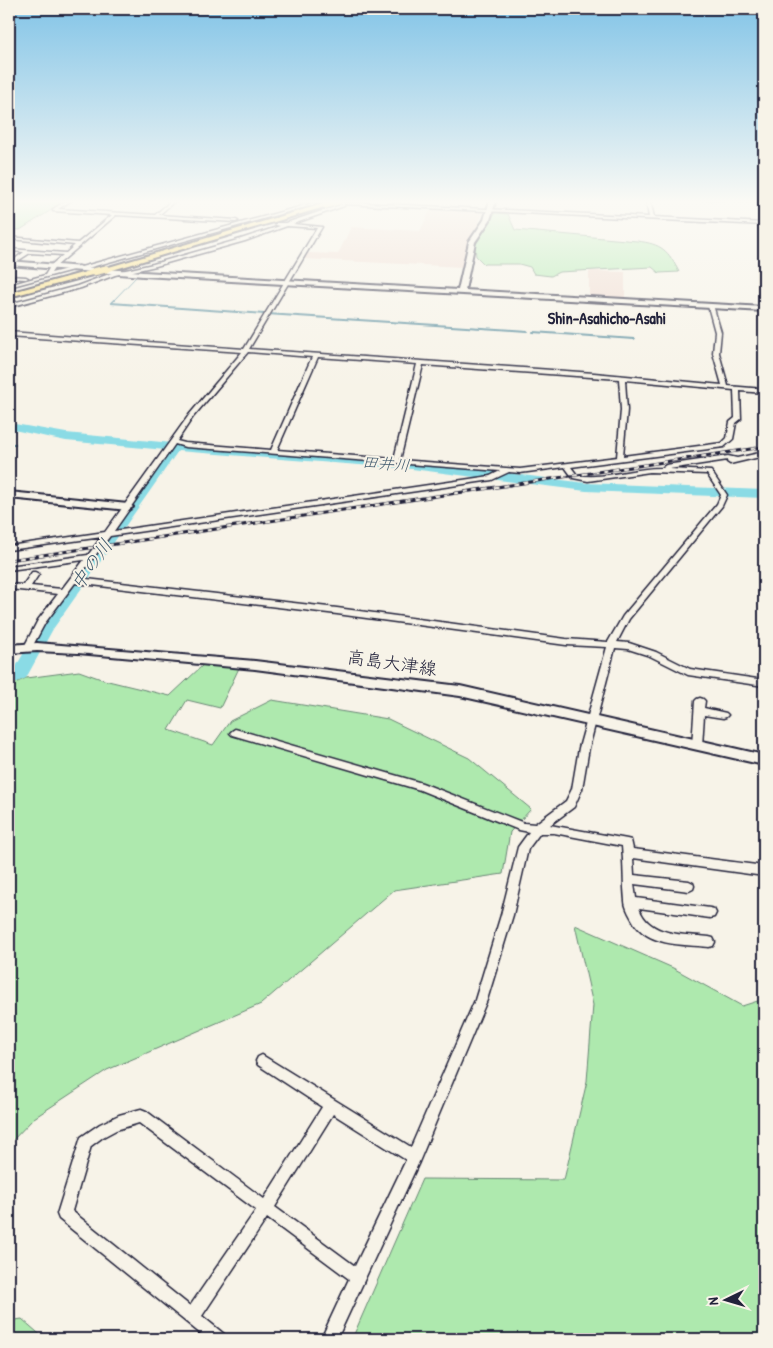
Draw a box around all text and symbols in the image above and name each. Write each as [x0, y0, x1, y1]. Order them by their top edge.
district label: Shin-Asahicho-Asahi [548, 307, 666, 329]
water label: 田井川 [361, 450, 411, 476]
water label: 中の川 [64, 533, 118, 595]
street label: 高島大津線 [346, 644, 438, 681]
north arrow [700, 1276, 750, 1326]
text: N [703, 1296, 722, 1306]

